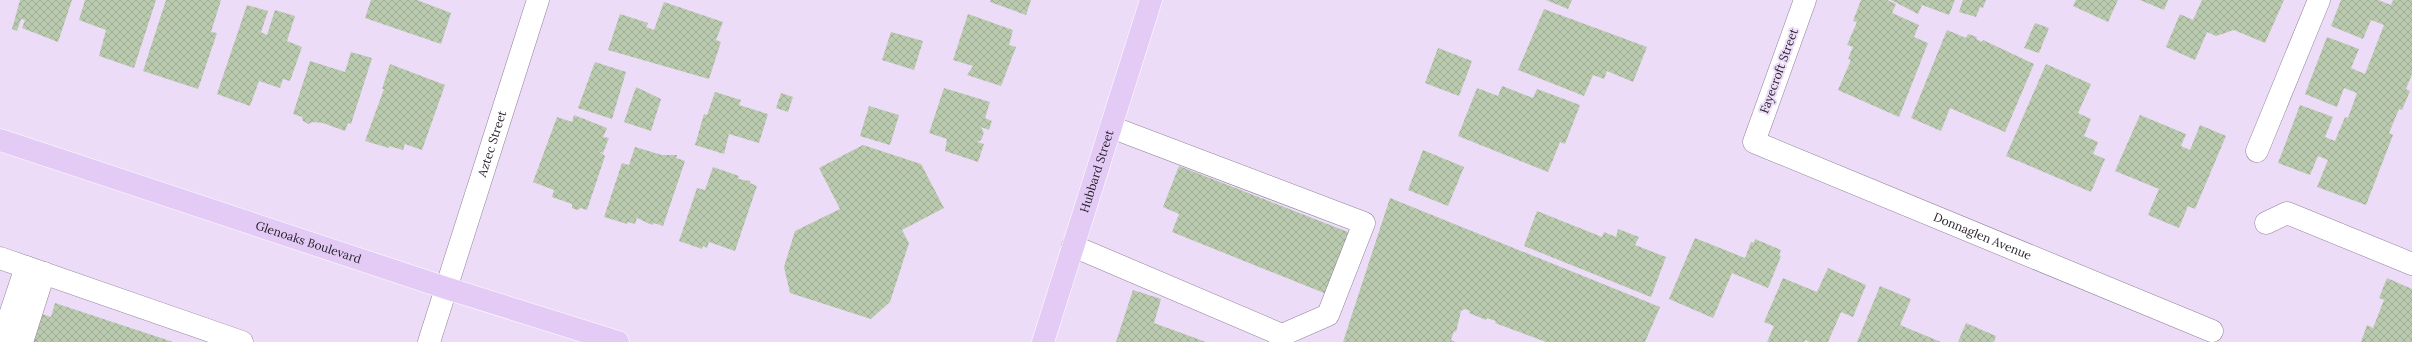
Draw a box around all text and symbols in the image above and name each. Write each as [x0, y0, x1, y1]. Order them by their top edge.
street label: Fayecroft Street [1756, 26, 1801, 115]
street label: Aztec Street [474, 108, 509, 180]
street label: Hubbard Street [1076, 128, 1117, 214]
street label: Donnaglen Avenue [1931, 209, 2034, 263]
street label: Glenoaks Boulevard [254, 217, 363, 266]

